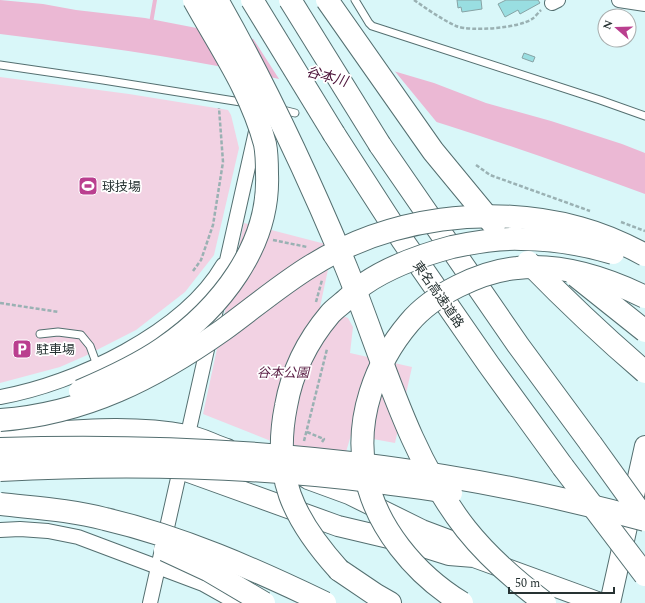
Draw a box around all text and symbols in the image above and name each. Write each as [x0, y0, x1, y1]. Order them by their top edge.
north arrow [597, 8, 637, 48]
text: N [599, 18, 618, 32]
water label: 谷本川 [304, 61, 352, 93]
sports icon: 球技場 [77, 175, 99, 197]
place label: 球技場 [102, 177, 141, 197]
street label: 東名高速道路 [408, 257, 469, 332]
parking icon: 駐車場 [11, 338, 33, 360]
place label: 駐車場 [36, 340, 75, 360]
park label: 谷本公園 [257, 363, 311, 383]
scale bar [509, 569, 614, 595]
text: 50 m [515, 574, 540, 593]

